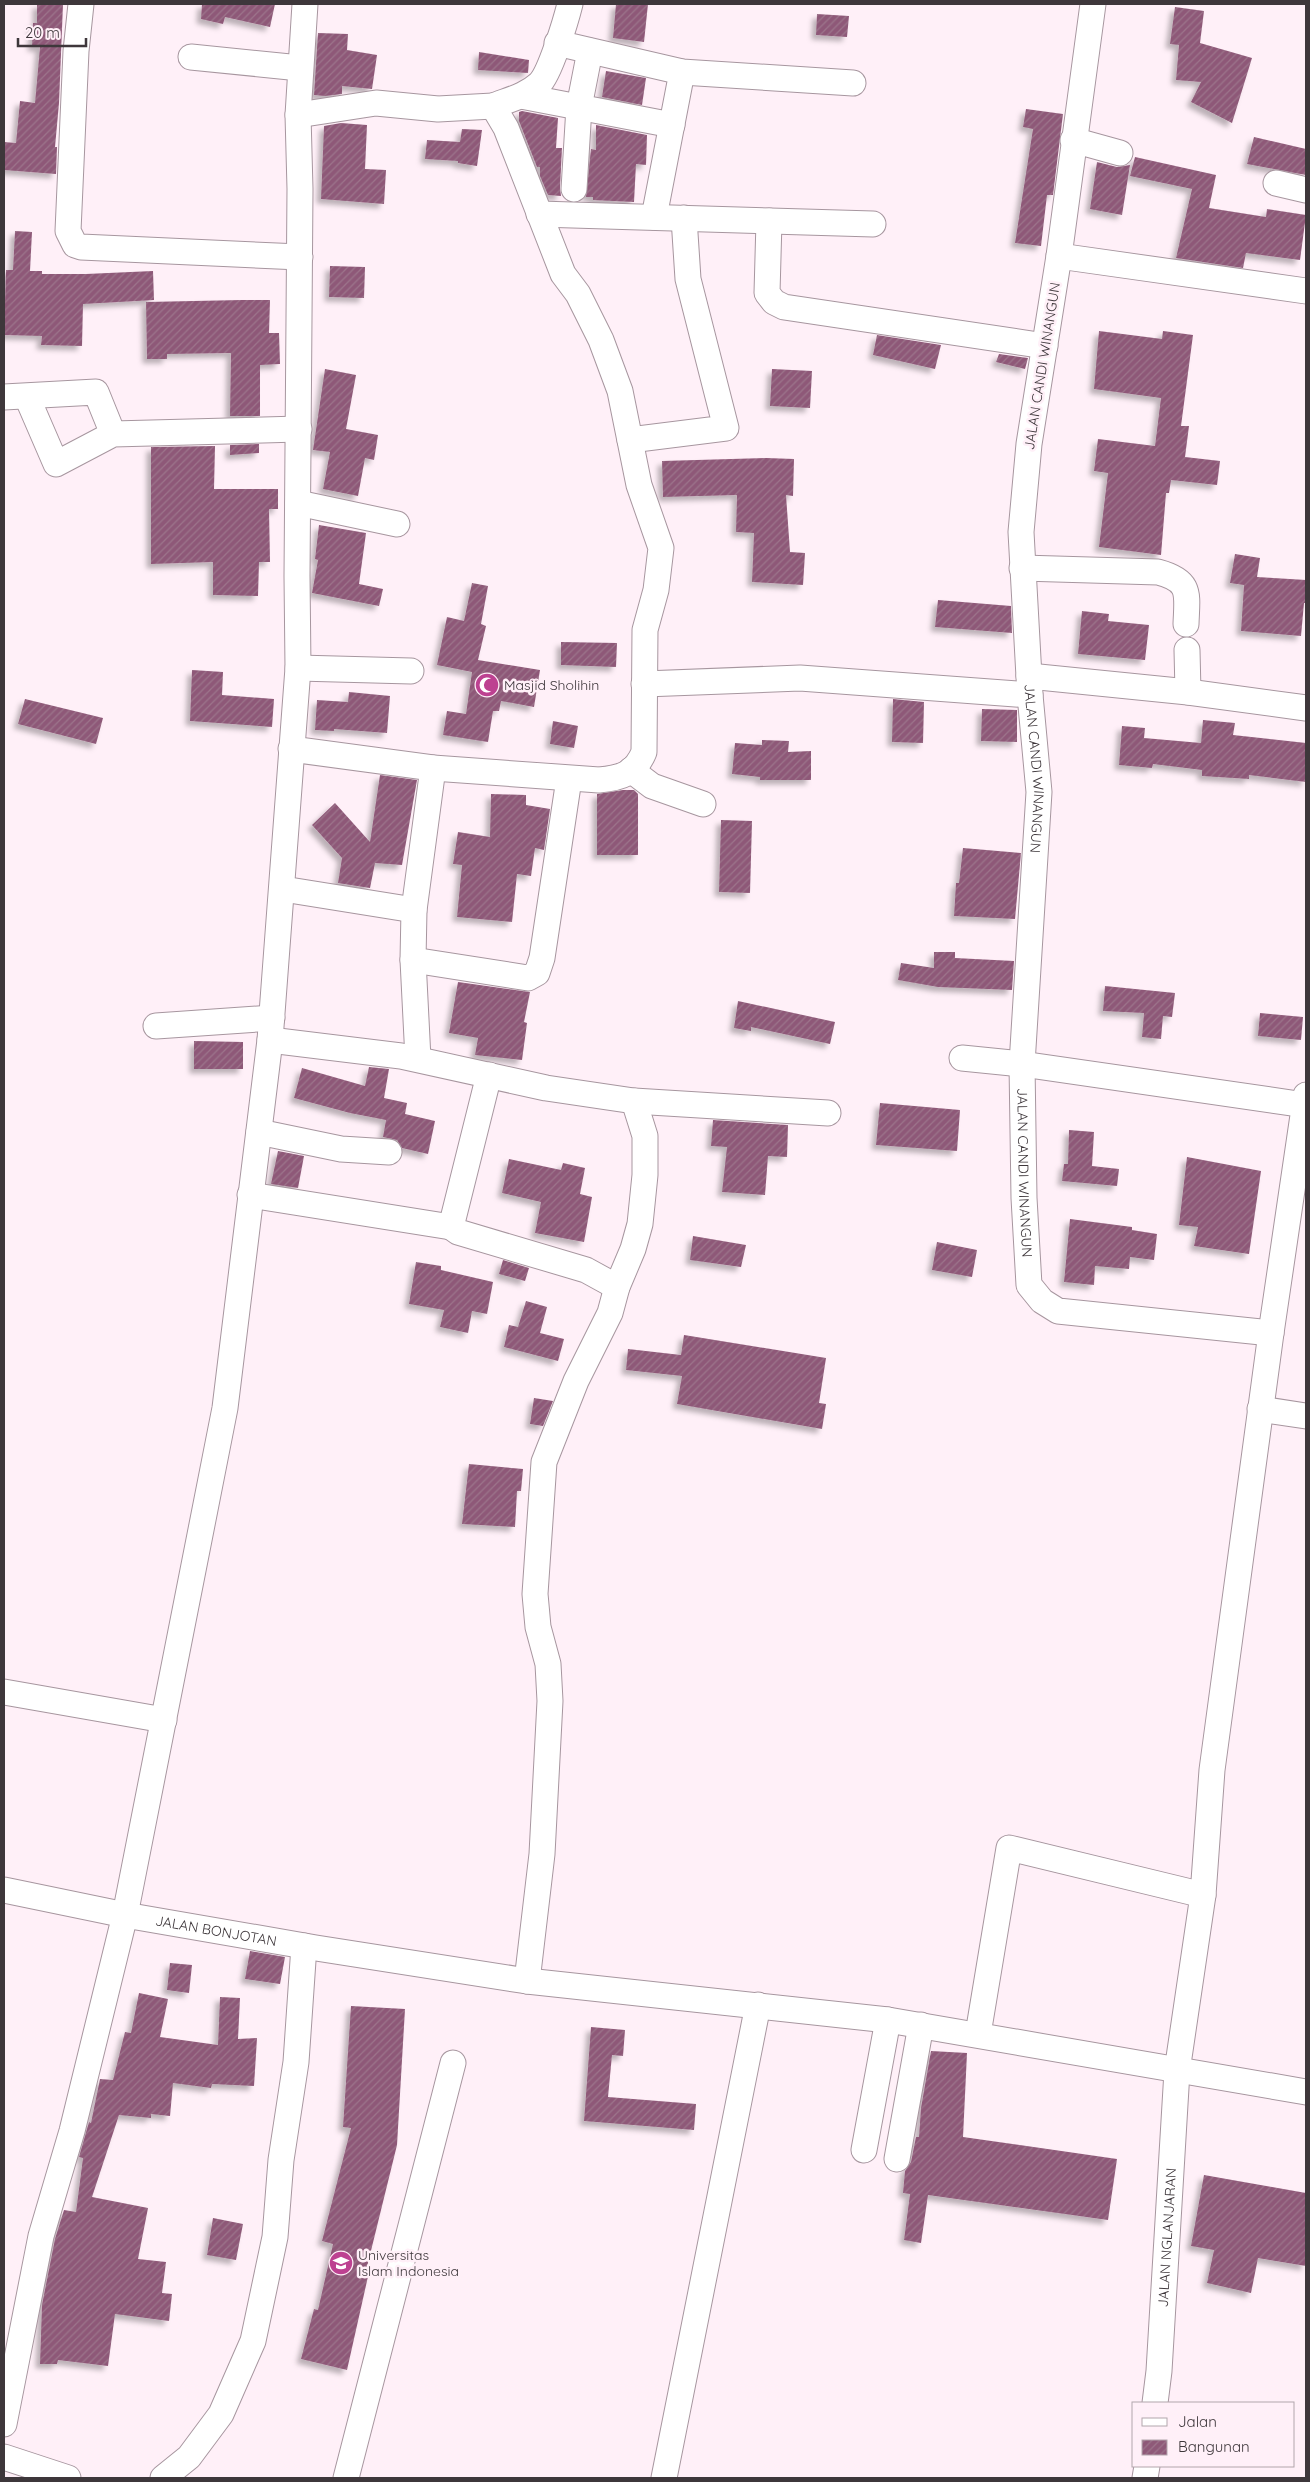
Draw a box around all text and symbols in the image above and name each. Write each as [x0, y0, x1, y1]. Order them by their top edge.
scale bar [18, 15, 85, 47]
text: 20 m [25, 23, 60, 42]
street label: JALAN CANDI WINANGUN [1020, 281, 1064, 451]
mosque icon: Masjid Sholihin [474, 672, 500, 698]
place label: Masjid Sholihin [504, 676, 599, 694]
street label: JALAN CANDI WINANGUN [1020, 683, 1048, 854]
street label: JALAN CANDI WINANGUN [1013, 1088, 1036, 1258]
street label: JALAN BONJOTAN [154, 1911, 278, 1950]
street label: JALAN NGLANJARAN [1154, 2167, 1180, 2308]
place label: Universitas Islam Indonesia [358, 2246, 459, 2280]
school or university icon: Universitas Islam Indonesia [328, 2250, 354, 2276]
legend [1132, 2402, 1295, 2467]
text: Jalan [1178, 2412, 1217, 2431]
text: Bangunan [1178, 2437, 1250, 2456]

